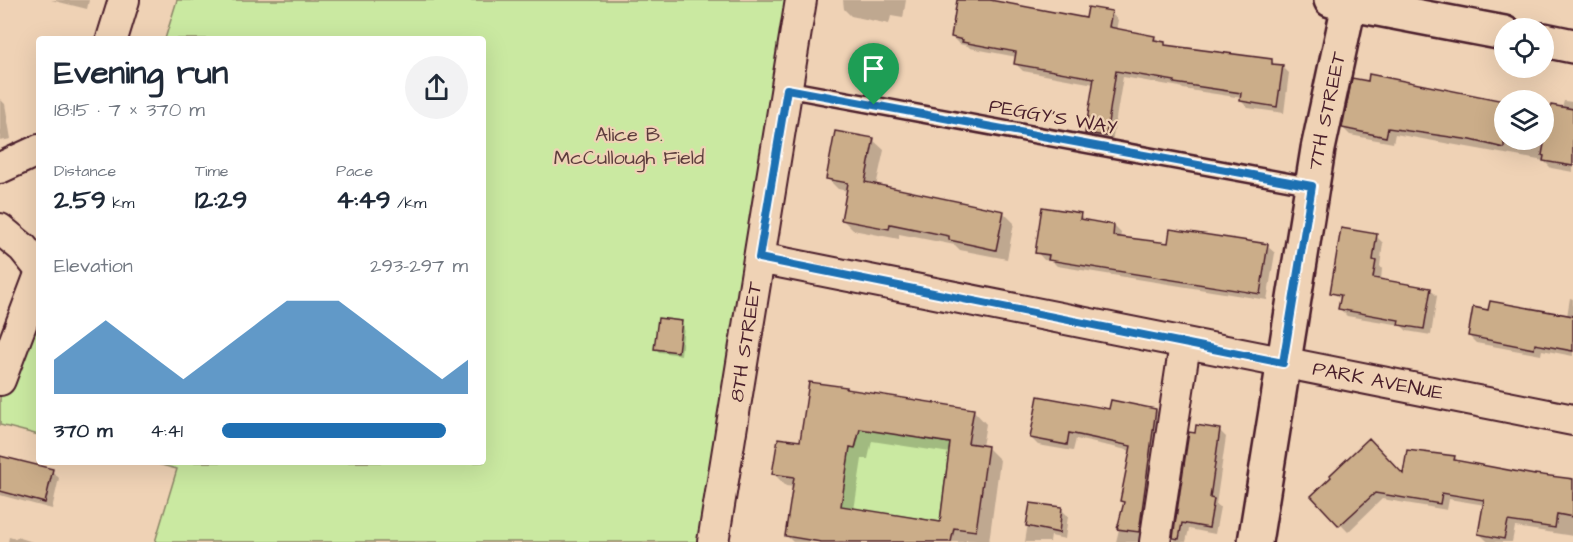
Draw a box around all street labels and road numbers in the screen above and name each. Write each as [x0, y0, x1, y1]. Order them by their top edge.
street label: 7TH STREET [1301, 49, 1353, 173]
street label: PEGGY'S WAY [987, 92, 1119, 142]
street label: 8TH STREET [723, 279, 769, 404]
street label: PARK AVENUE [1310, 355, 1446, 407]

